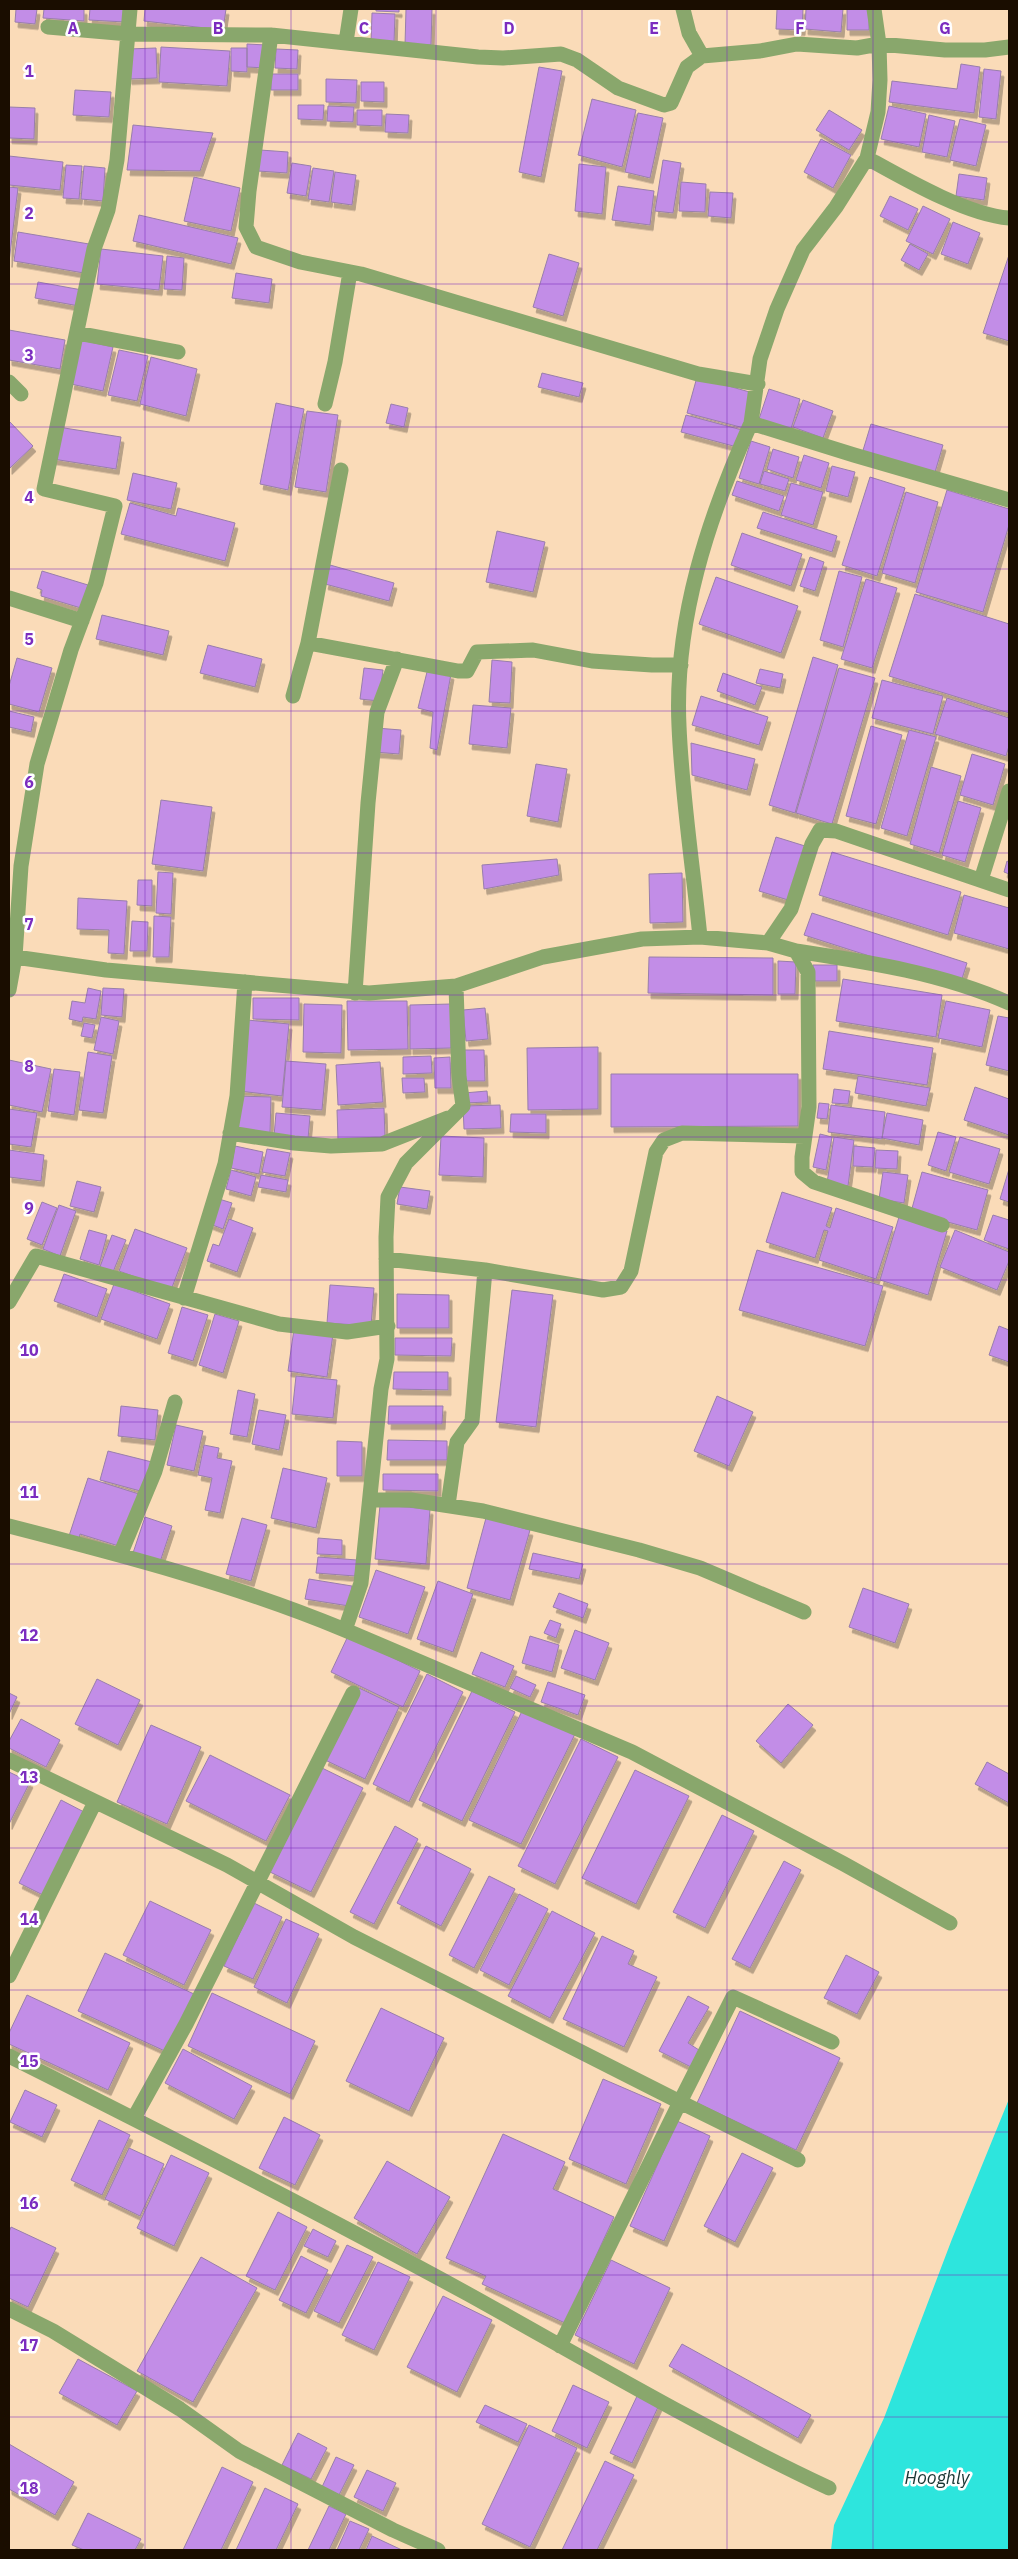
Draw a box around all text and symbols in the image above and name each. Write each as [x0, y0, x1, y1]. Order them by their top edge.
text: A [68, 18, 79, 38]
text: B [213, 18, 224, 38]
text: C [359, 18, 369, 38]
text: D [503, 18, 515, 38]
text: E [649, 18, 659, 38]
text: F [795, 18, 805, 38]
text: G [939, 18, 951, 38]
text: 1 [24, 61, 34, 81]
text: 2 [24, 203, 34, 223]
text: 3 [24, 345, 34, 365]
text: 4 [24, 487, 34, 507]
text: 5 [24, 629, 34, 649]
text: 6 [24, 772, 34, 792]
text: 7 [24, 914, 34, 934]
text: 8 [24, 1056, 34, 1076]
text: 9 [24, 1198, 34, 1218]
text: 10 [19, 1340, 39, 1360]
text: 11 [19, 1482, 39, 1502]
text: 12 [19, 1625, 39, 1645]
text: 13 [19, 1767, 39, 1787]
text: 14 [19, 1909, 39, 1929]
text: 15 [19, 2051, 39, 2071]
text: 16 [19, 2193, 39, 2213]
text: 17 [19, 2335, 39, 2355]
water label: Hooghly [905, 2466, 971, 2489]
text: 18 [19, 2478, 39, 2498]

